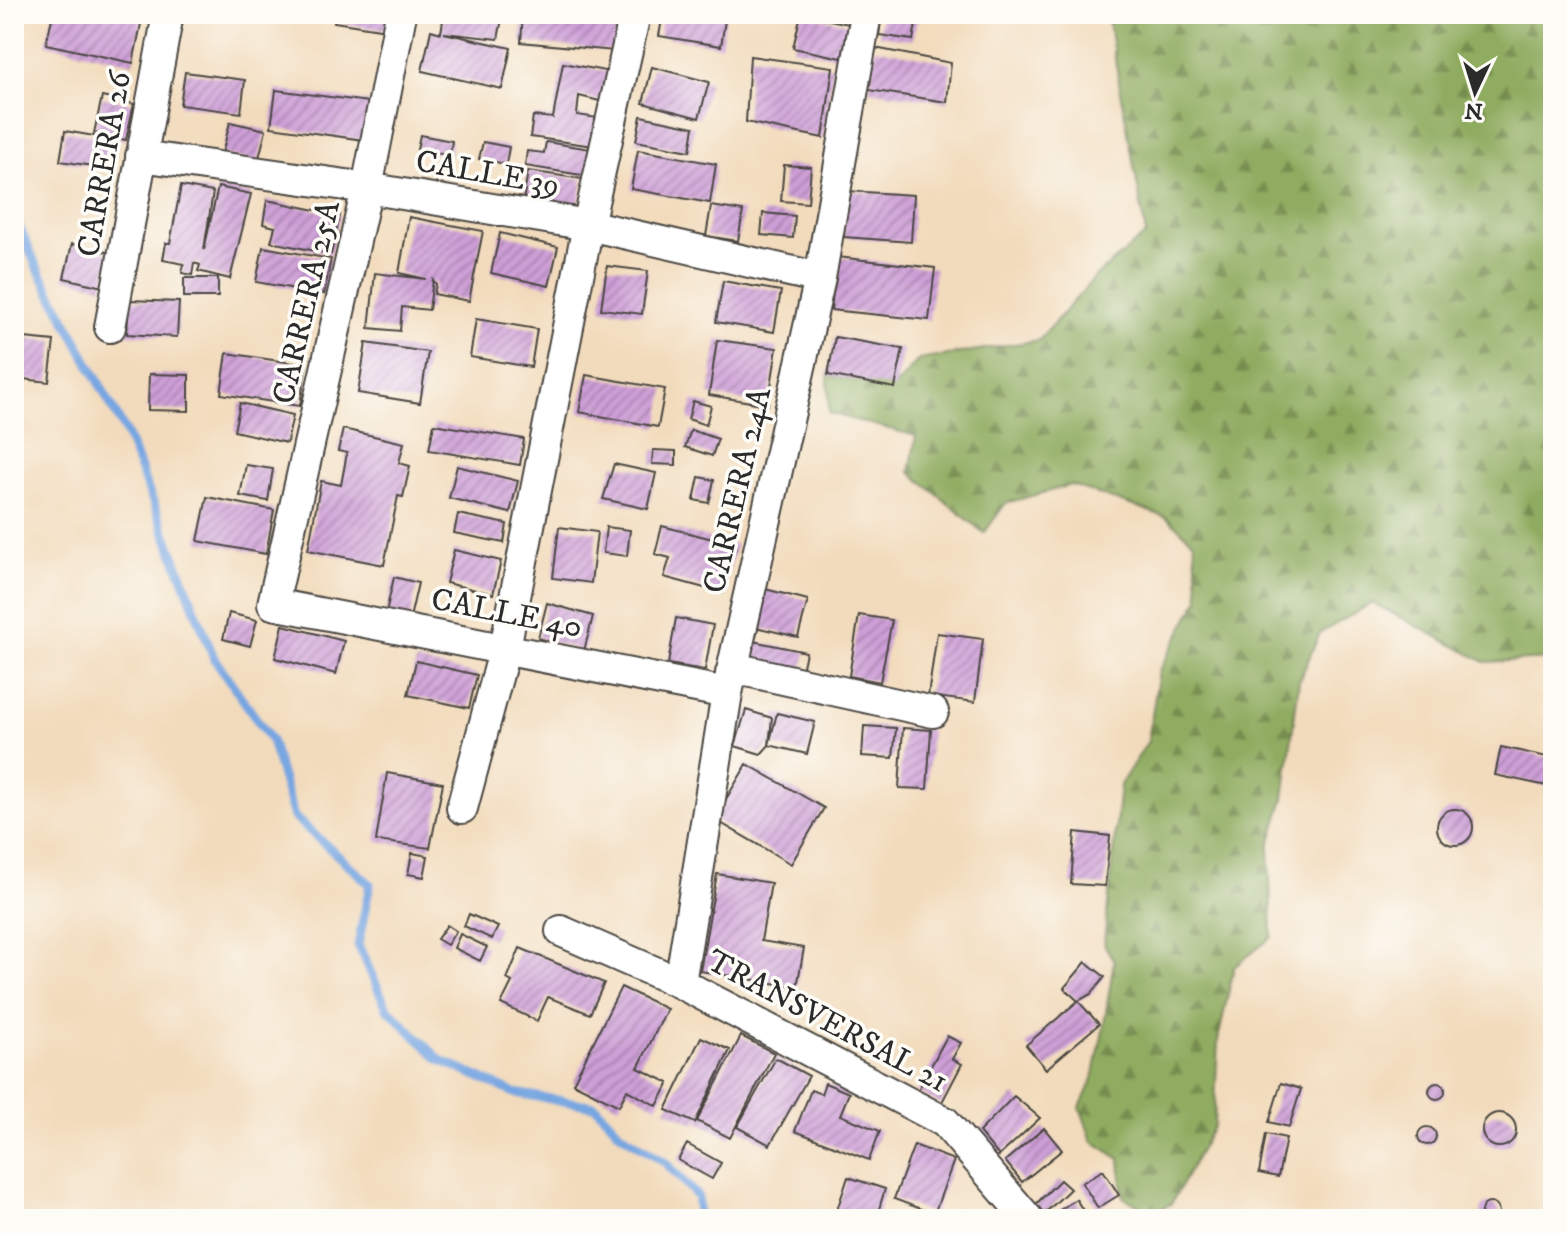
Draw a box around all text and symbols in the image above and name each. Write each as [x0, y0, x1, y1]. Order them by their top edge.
north arrow [1435, 52, 1515, 132]
street label: CARRERA 26 [69, 67, 141, 260]
text: N [1464, 96, 1484, 125]
street label: CALLE 39 [413, 142, 563, 206]
street label: CARRERA 25A [264, 196, 350, 408]
street label: CARRERA 24A [695, 383, 781, 597]
street label: CALLE 40 [428, 580, 585, 648]
street label: TRANSVERSAL 21 [700, 941, 955, 1102]

